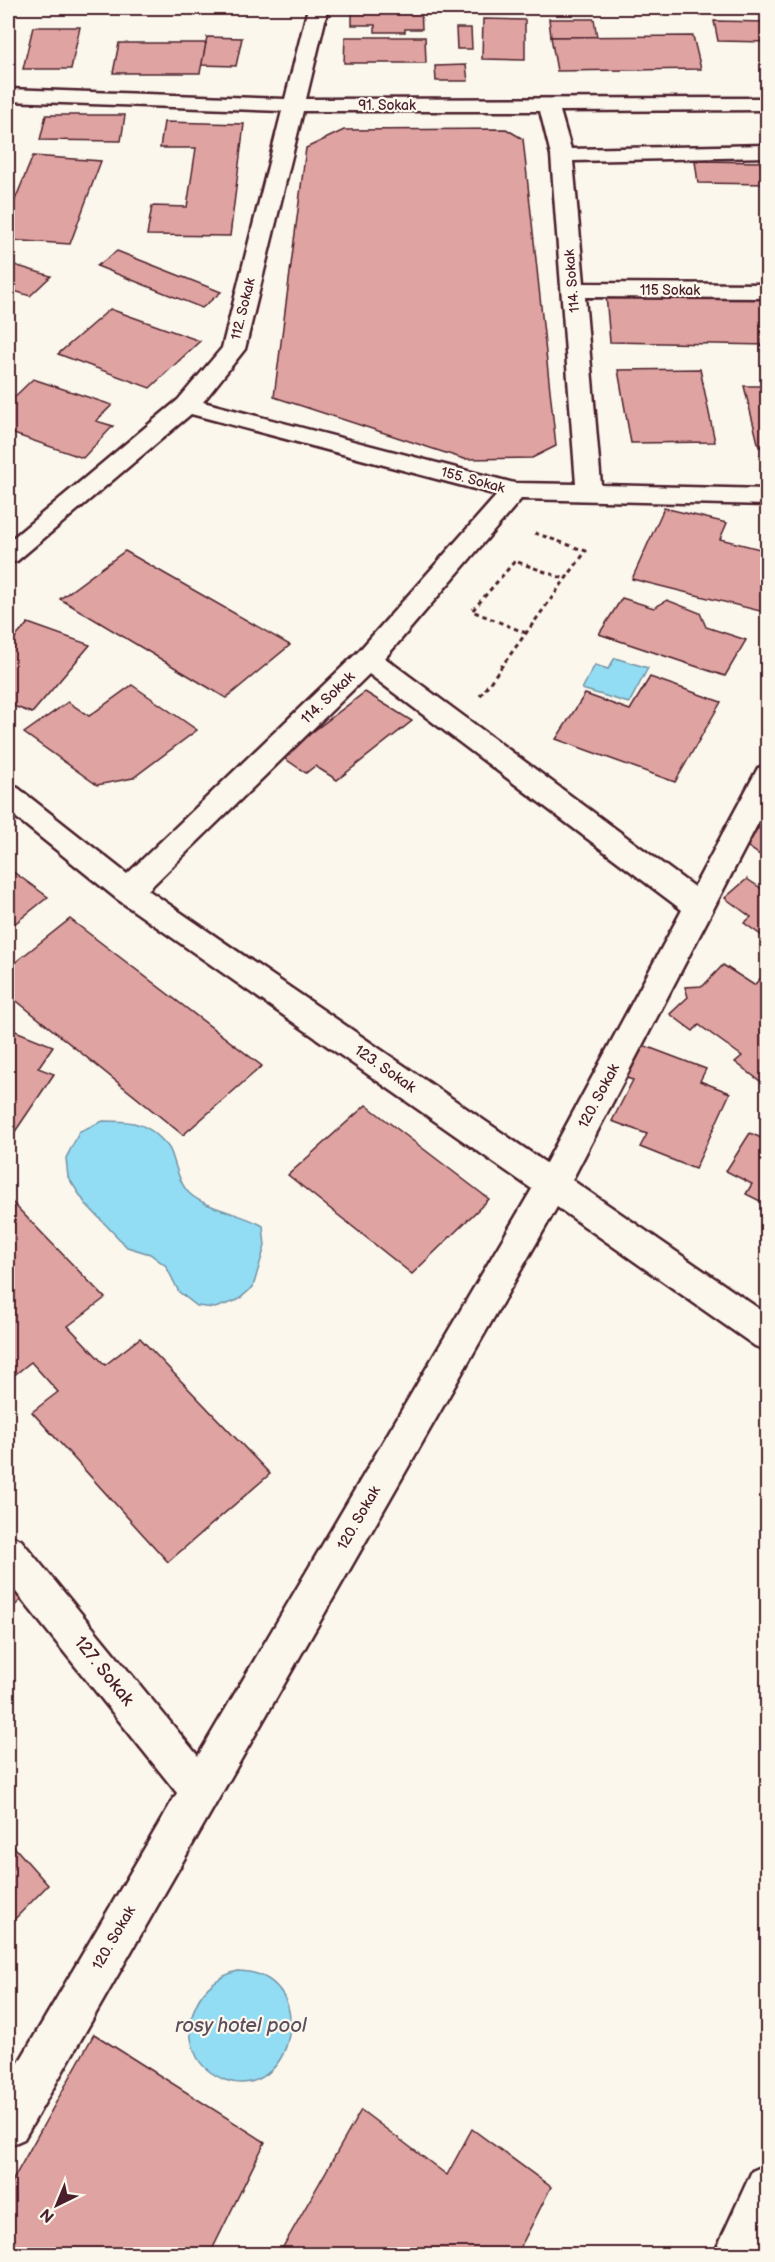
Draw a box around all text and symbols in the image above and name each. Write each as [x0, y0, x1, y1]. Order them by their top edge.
street label: 91. Sokak [358, 97, 416, 114]
street label: 114. Sokak [561, 249, 583, 313]
street label: 112. Sokak [227, 276, 259, 342]
street label: 115 Sokak [640, 282, 700, 299]
street label: 155. Sokak [439, 463, 507, 497]
street label: 114. Sokak [297, 667, 360, 728]
street label: 123. Sokak [351, 1041, 420, 1097]
street label: 120. Sokak [574, 1060, 624, 1132]
street label: 120. Sokak [333, 1482, 385, 1553]
street label: 127. Sokak [70, 1632, 138, 1710]
street label: 120. Sokak [88, 1902, 140, 1973]
water label: rosy hotel pool [175, 2014, 308, 2038]
north arrow [27, 2175, 87, 2235]
text: N [37, 2204, 59, 2226]

